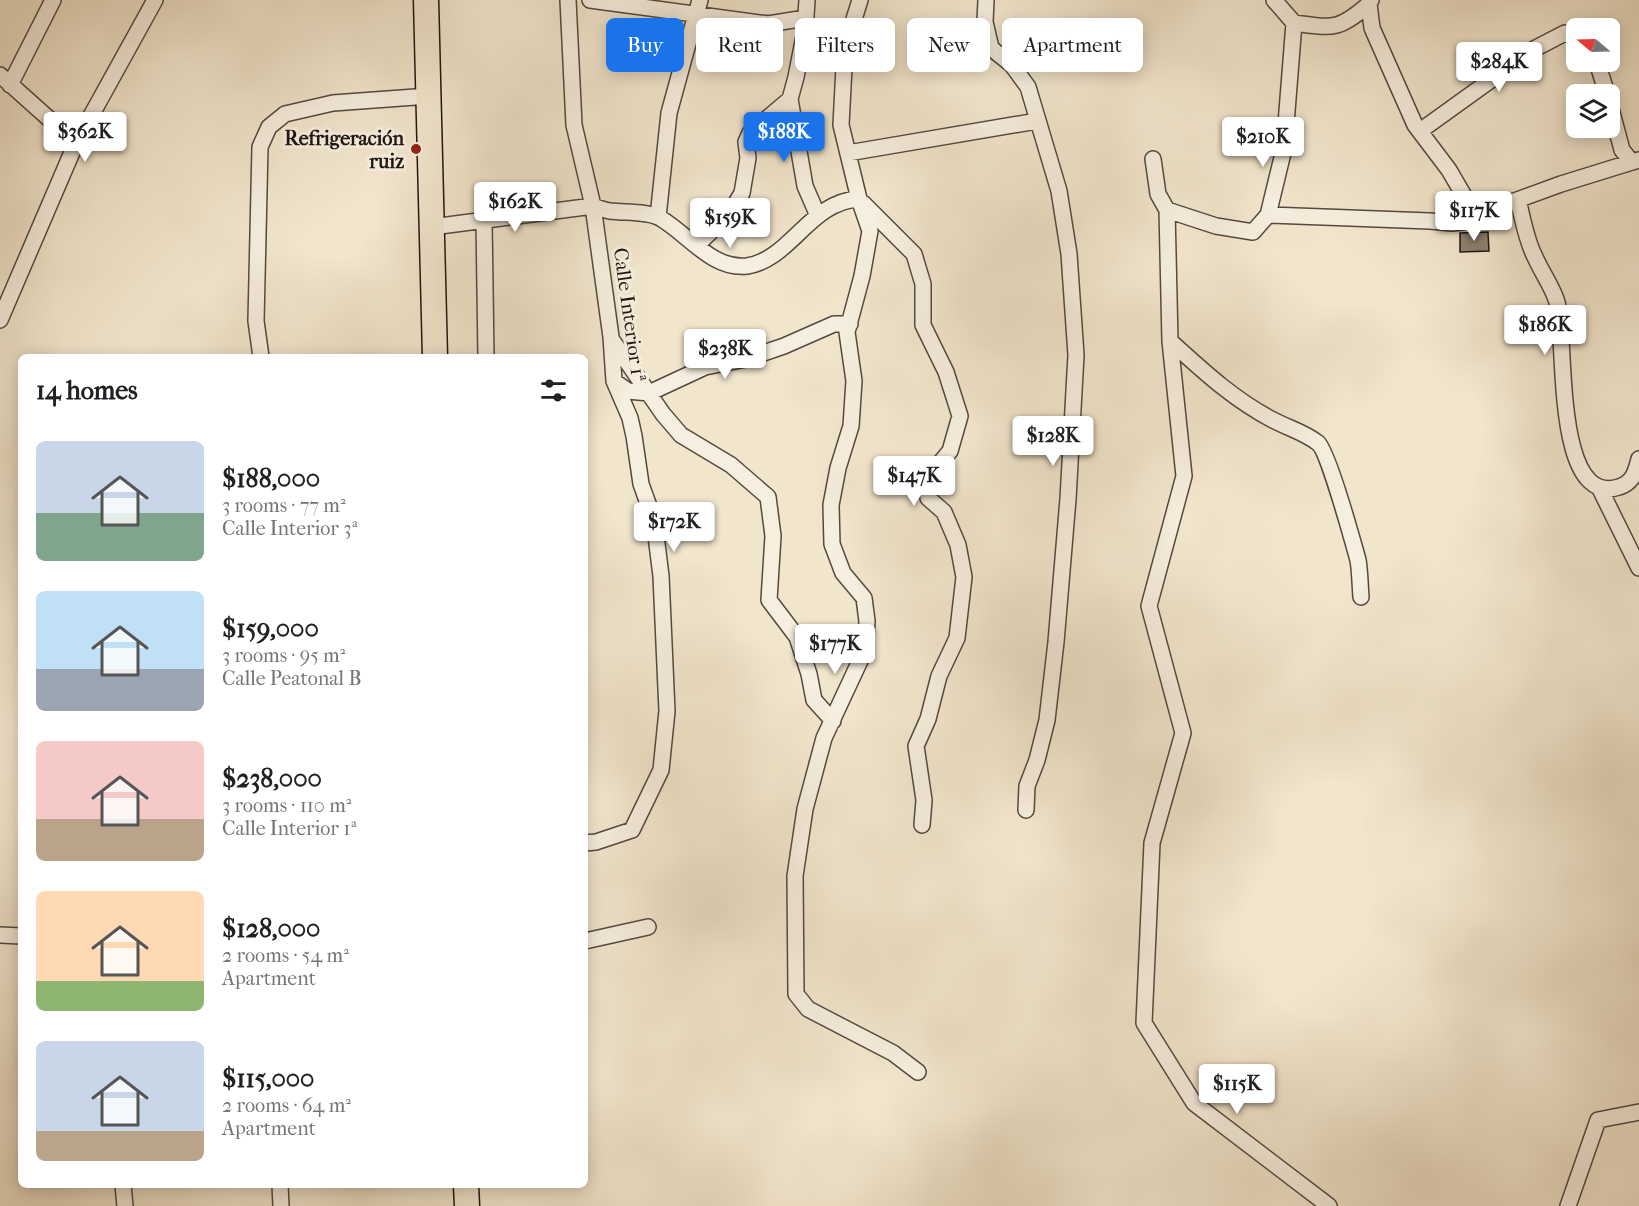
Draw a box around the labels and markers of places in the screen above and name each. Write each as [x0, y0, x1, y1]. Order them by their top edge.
pin: $284K [1457, 42, 1541, 93]
pin: $362K [43, 112, 127, 163]
pin: $188K [742, 112, 826, 163]
pin: $210K [1221, 117, 1305, 168]
place label: Refrigeración ruiz [284, 127, 404, 173]
marker: Refrigeración ruiz [409, 142, 423, 156]
pin: $162K [473, 182, 557, 233]
pin: $117K [1432, 191, 1516, 242]
pin: $159K [688, 198, 772, 249]
pin: $186K [1503, 305, 1587, 356]
pin: $238K [683, 329, 767, 380]
pin: $128K [1011, 416, 1095, 467]
pin: $147K [872, 456, 956, 507]
pin: $172K [632, 502, 716, 553]
pin: $177K [793, 624, 877, 675]
pin: $115K [1195, 1064, 1279, 1115]

